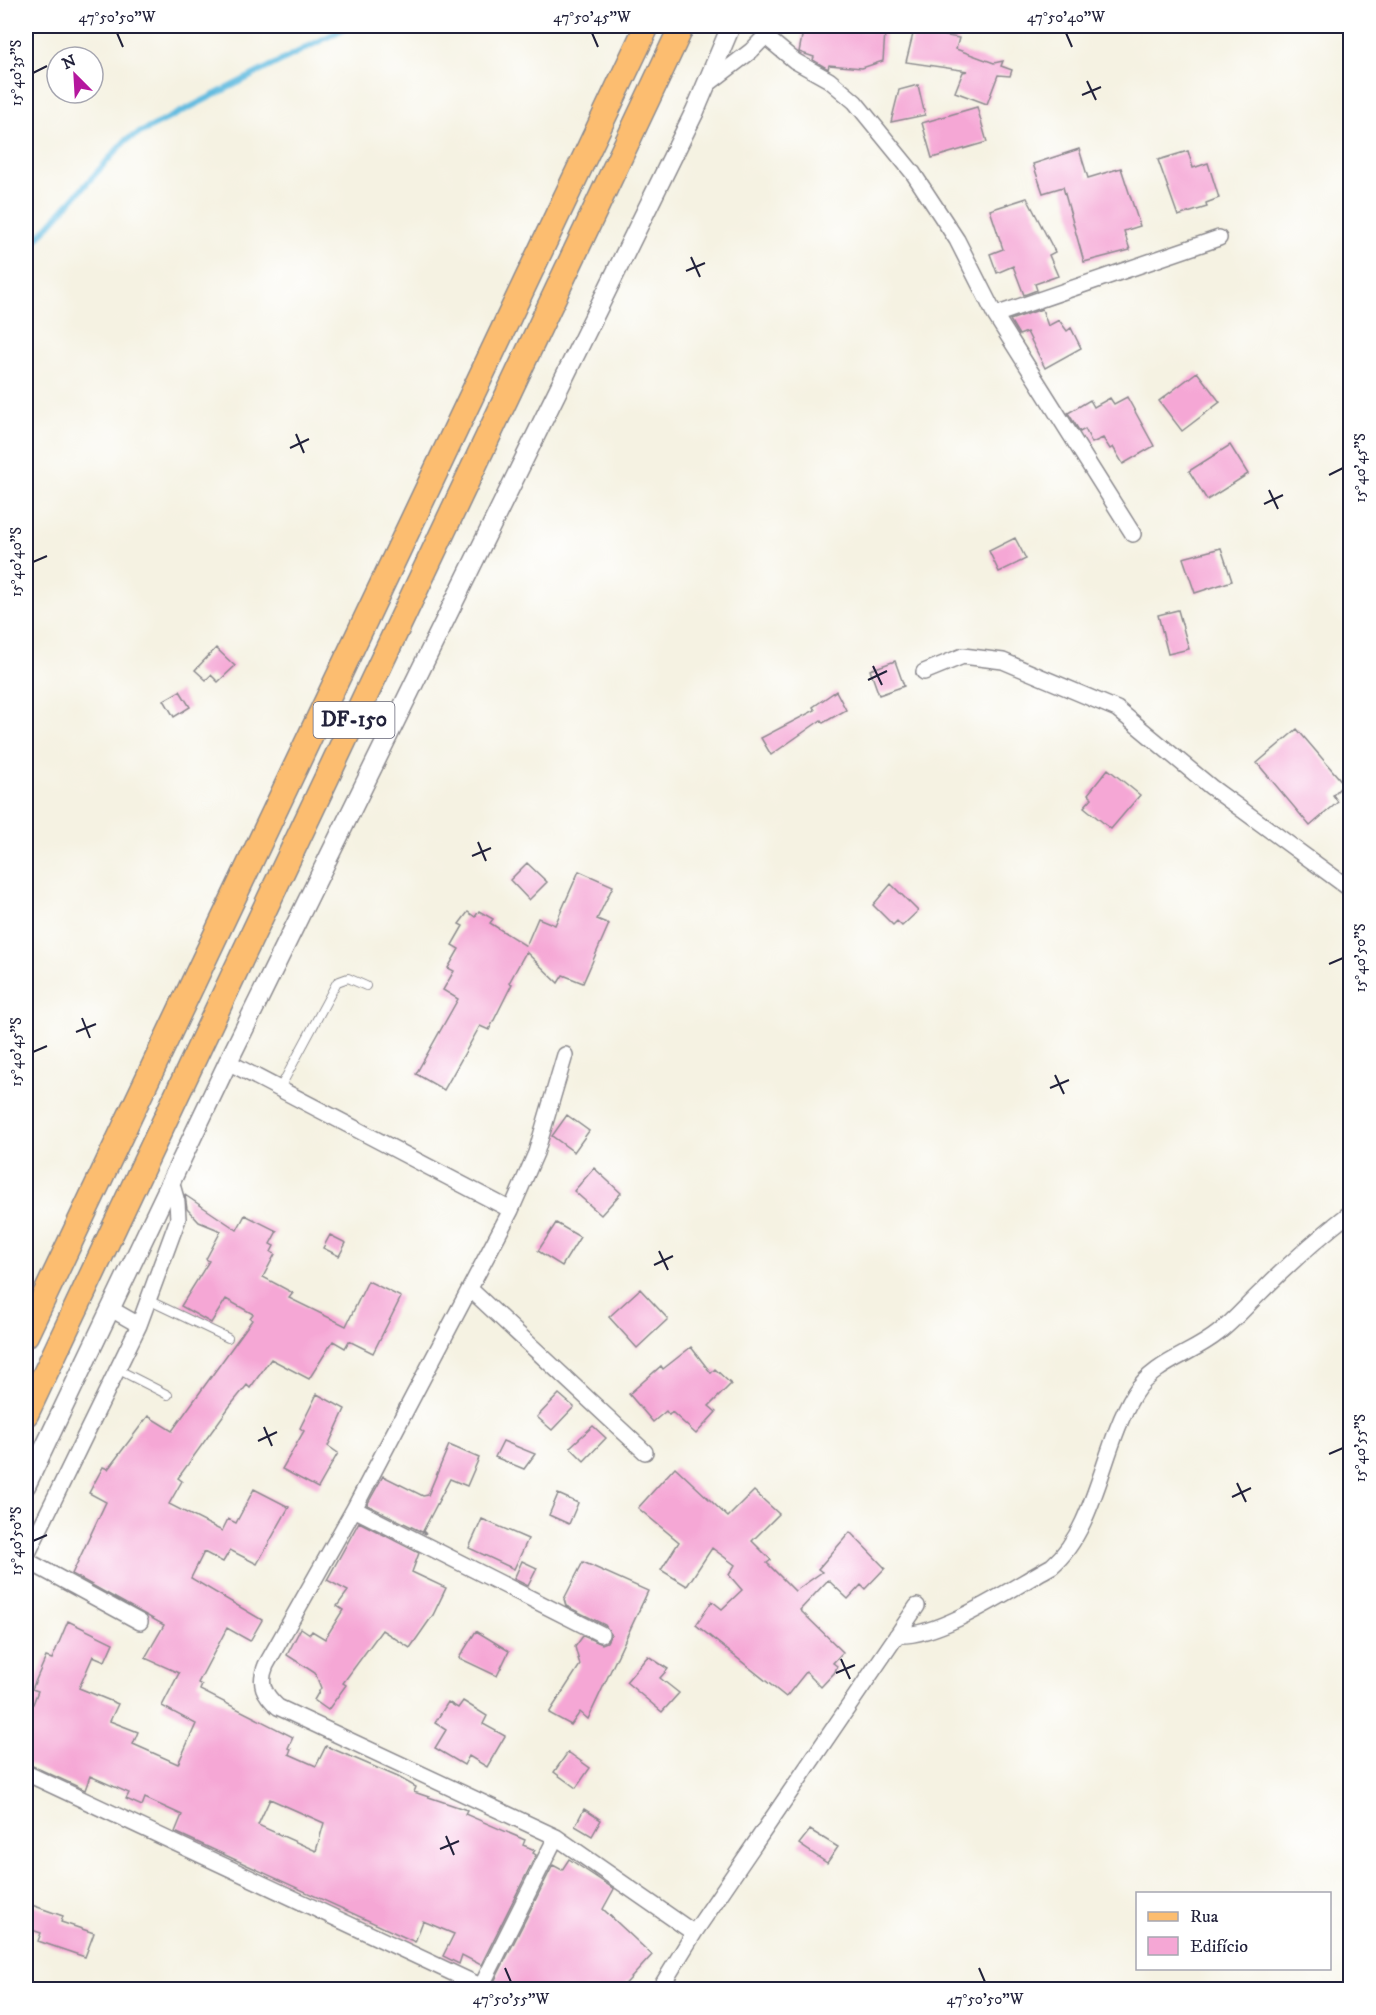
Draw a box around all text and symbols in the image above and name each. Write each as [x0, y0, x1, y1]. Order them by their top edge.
text: 47°50'50"W [79, 8, 156, 27]
text: 47°50'45"W [553, 8, 631, 27]
text: 47°50'40"W [1027, 8, 1105, 27]
text: 15°40'35"S [7, 40, 26, 106]
north arrow [45, 45, 105, 105]
text: N [59, 50, 79, 74]
text: 15°40'45"S [1351, 433, 1370, 503]
text: 15°40'40"S [7, 527, 26, 597]
road number: DF-150 [314, 702, 394, 738]
text: 15°40'50"S [1351, 923, 1370, 993]
text: 15°40'45"S [7, 1017, 26, 1087]
text: 15°40'55"S [1351, 1414, 1370, 1482]
text: 15°40'50"S [7, 1506, 26, 1576]
legend [1136, 1892, 1331, 1970]
text: Rua [1190, 1906, 1219, 1928]
text: Edifício [1190, 1936, 1248, 1958]
text: 47°50'55"W [473, 1990, 549, 2009]
text: 47°50'50"W [947, 1990, 1024, 2009]

